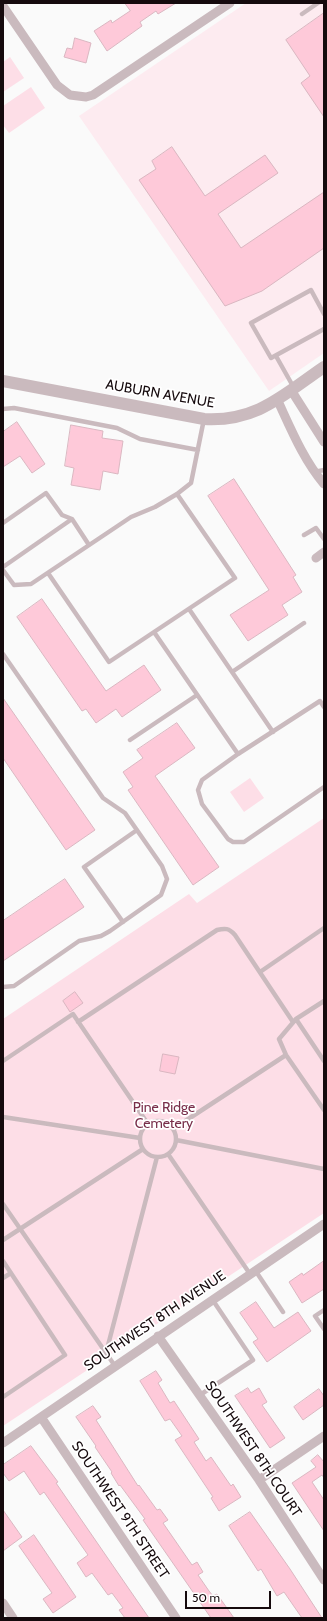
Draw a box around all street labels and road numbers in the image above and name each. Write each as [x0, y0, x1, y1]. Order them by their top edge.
street label: AUBURN AVENUE [104, 376, 216, 412]
street label: SOUTHWEST 8TH AVENUE [81, 1267, 229, 1375]
street label: SOUTHWEST 8TH COURT [201, 1378, 305, 1520]
street label: SOUTHWEST 9TH STREET [68, 1438, 172, 1582]

